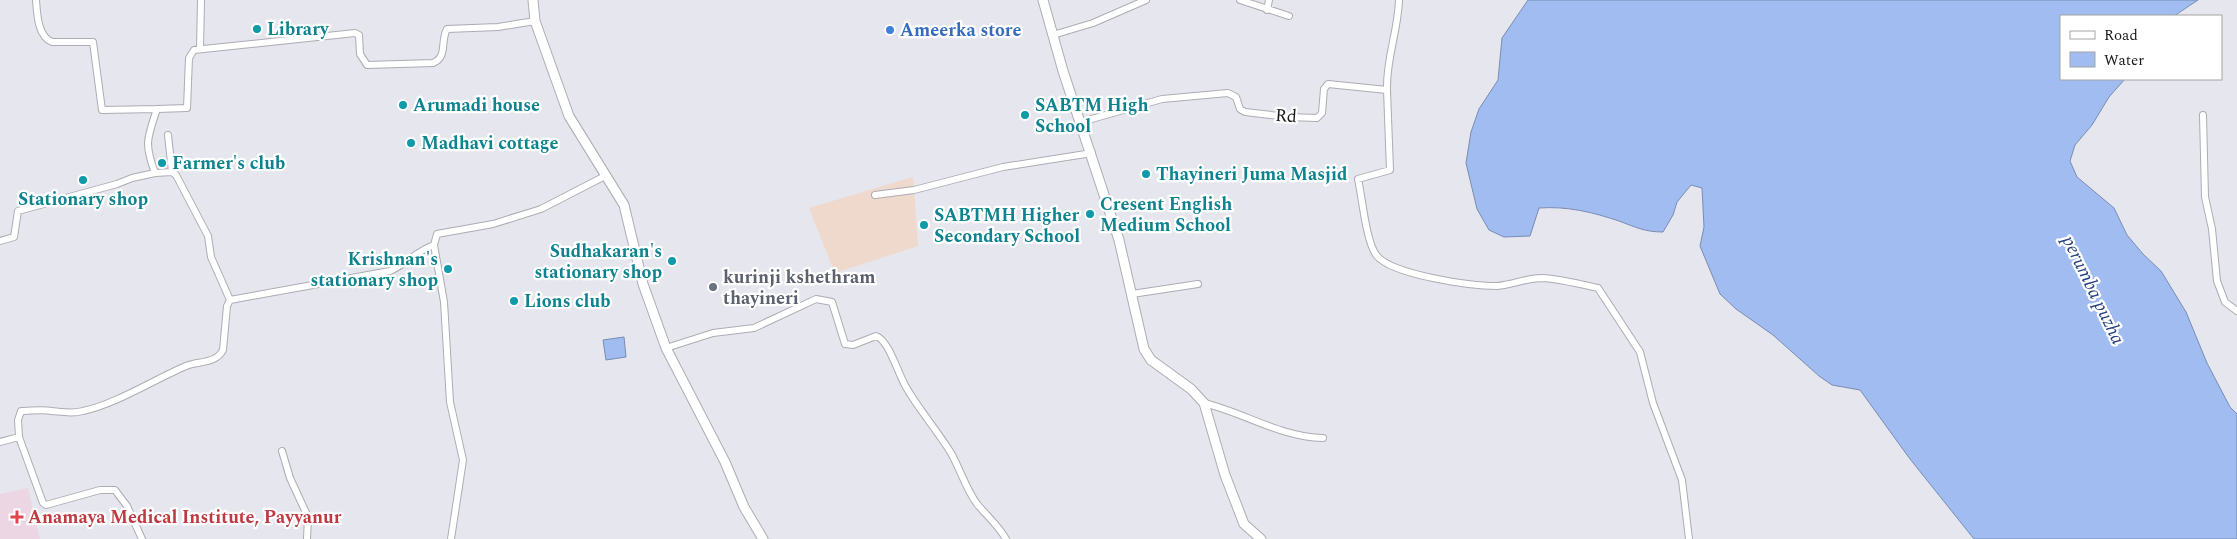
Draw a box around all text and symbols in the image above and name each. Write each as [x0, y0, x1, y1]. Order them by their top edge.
legend [2060, 15, 2222, 80]
place label: Library [267, 16, 330, 43]
place label: Ameerka store [900, 17, 1022, 44]
marker: Library [251, 23, 263, 35]
marker: Ameerka store [884, 24, 896, 36]
text: Road [2104, 24, 2138, 47]
text: Water [2104, 49, 2144, 72]
place label: Arumadi house [413, 92, 540, 119]
place label: SABTM High School [1035, 92, 1149, 140]
marker: Arumadi house [397, 99, 409, 111]
street label: Rd [1274, 102, 1298, 130]
marker: SABTM High School [1019, 109, 1031, 121]
place label: Madhavi cottage [421, 130, 558, 157]
marker: Madhavi cottage [405, 137, 417, 149]
place label: Farmer's club [172, 150, 285, 177]
marker: Farmer's club [156, 157, 168, 169]
place label: Thayineri Juma Masjid [1156, 161, 1348, 188]
marker: Thayineri Juma Masjid [1140, 168, 1152, 180]
marker: Stationary shop [77, 174, 89, 186]
place label: Stationary shop [18, 186, 148, 213]
place label: Cresent English Medium School [1100, 191, 1233, 239]
place label: SABTMH Higher Secondary School [934, 202, 1080, 250]
marker: Cresent English Medium School [1084, 208, 1096, 220]
marker: SABTMH Higher Secondary School [918, 219, 930, 231]
water label: perumba puzha [2054, 230, 2132, 350]
place label: Sudhakaran's stationary shop [534, 238, 662, 286]
place label: Krishnan's stationary shop [310, 246, 438, 294]
marker: Sudhakaran's stationary shop [666, 255, 678, 267]
marker: Krishnan's stationary shop [442, 263, 454, 275]
place label: kurinji kshethram thayineri [723, 264, 875, 312]
marker: kurinji kshethram thayineri [707, 281, 719, 293]
place label: Lions club [524, 288, 611, 315]
marker: Lions club [508, 295, 520, 307]
place label: Anamaya Medical Institute, Payyanur [28, 504, 342, 531]
marker: Anamaya Medical Institute, Payyanur [10, 510, 24, 524]

